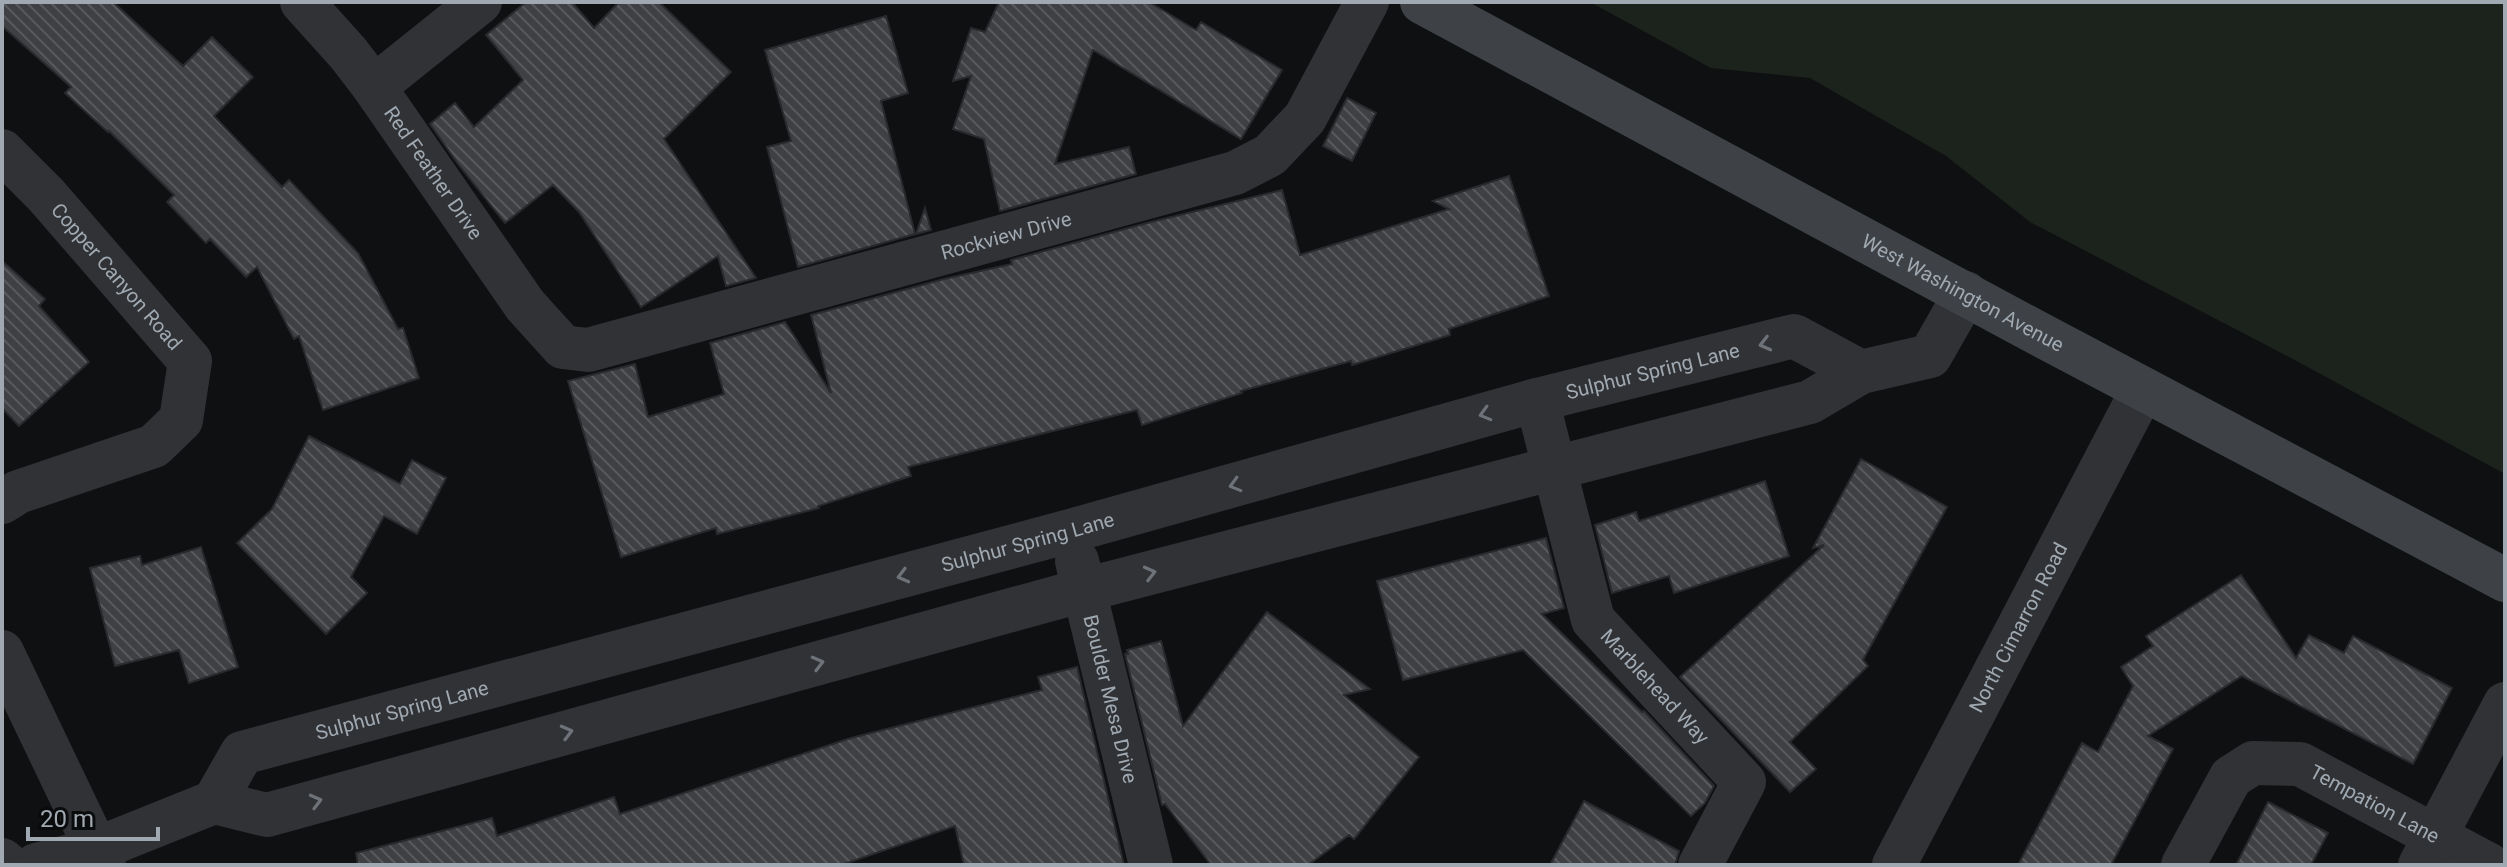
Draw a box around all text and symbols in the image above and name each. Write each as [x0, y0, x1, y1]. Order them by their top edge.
street label: Red Feather Drive [379, 102, 488, 244]
street label: Copper Canyon Road [46, 198, 187, 355]
street label: Rockview Drive [938, 206, 1074, 265]
street label: West Washington Avenue [1858, 229, 2068, 357]
one-way arrow [1758, 334, 1772, 351]
street label: Sulphur Spring Lane [1563, 338, 1742, 404]
one-way arrow [1479, 405, 1493, 422]
one-way arrow [1229, 475, 1243, 492]
street label: Sulphur Spring Lane [939, 507, 1117, 577]
street label: North Cimarron Road [1964, 538, 2073, 717]
one-way arrow [897, 566, 911, 583]
one-way arrow [1142, 566, 1156, 583]
street label: Boulder Mesa Drive [1079, 612, 1143, 786]
street label: Marblehead Way [1596, 624, 1715, 749]
one-way arrow [810, 656, 824, 673]
street label: Sulphur Spring Lane [313, 675, 491, 745]
one-way arrow [560, 725, 574, 742]
street label: Tempation Lane [2306, 760, 2444, 848]
scale bar [28, 791, 158, 841]
one-way arrow [309, 794, 323, 811]
text: 20 m [40, 805, 94, 833]

